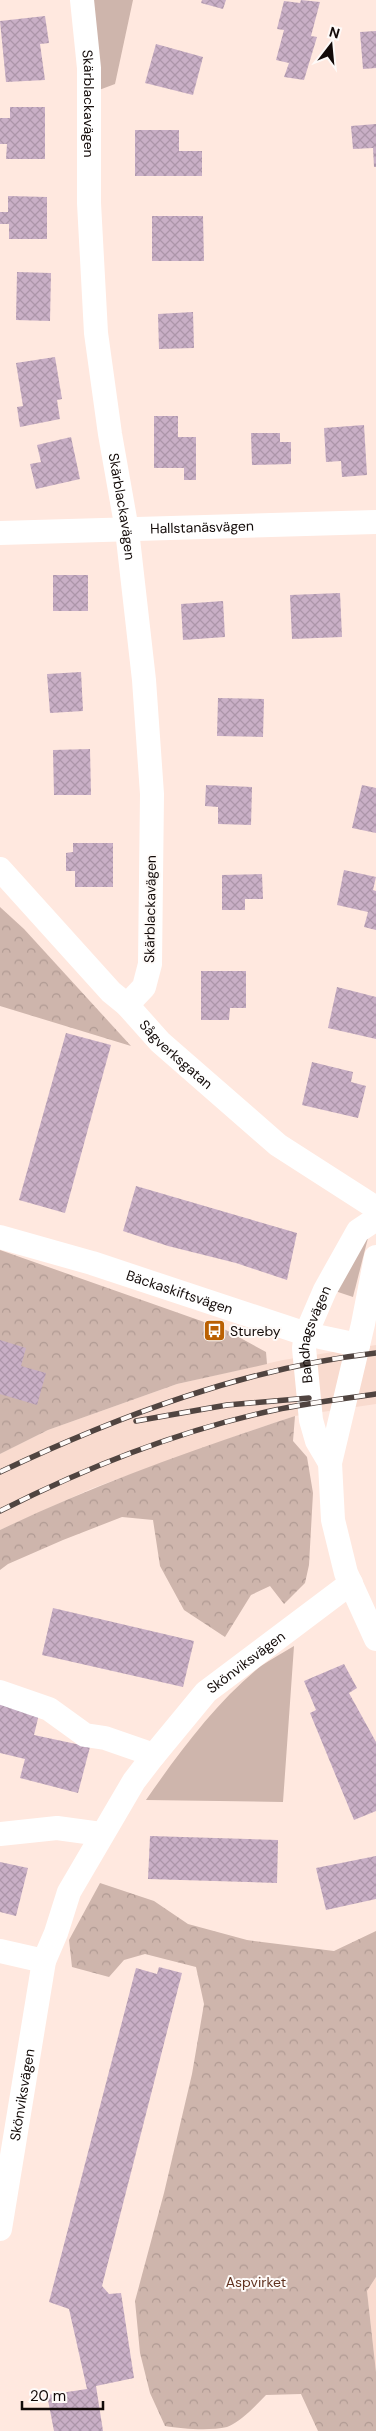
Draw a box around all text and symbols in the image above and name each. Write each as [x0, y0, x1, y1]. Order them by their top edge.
north arrow [306, 20, 356, 70]
text: N [327, 22, 342, 43]
street label: Skärblackavägen [78, 49, 98, 158]
street label: Skärblackavägen [105, 452, 139, 561]
street label: Hallstanäsvägen [150, 517, 254, 538]
street label: Skärblackavägen [140, 855, 160, 963]
street label: Sågverksgatan [135, 1016, 216, 1093]
street label: Bäckaskiftsvägen [124, 1266, 235, 1318]
street label: Bandhagsvägen [295, 1283, 335, 1384]
bus stop icon: Stureby [202, 1319, 226, 1343]
place label: Stureby [230, 1322, 281, 1340]
street label: Skönviksvägen [203, 1627, 288, 1697]
street label: Skönviksvägen [6, 2047, 38, 2142]
park label: Aspvirket [226, 2273, 286, 2291]
scale bar [22, 2378, 104, 2410]
text: 20 m [30, 2386, 66, 2406]

